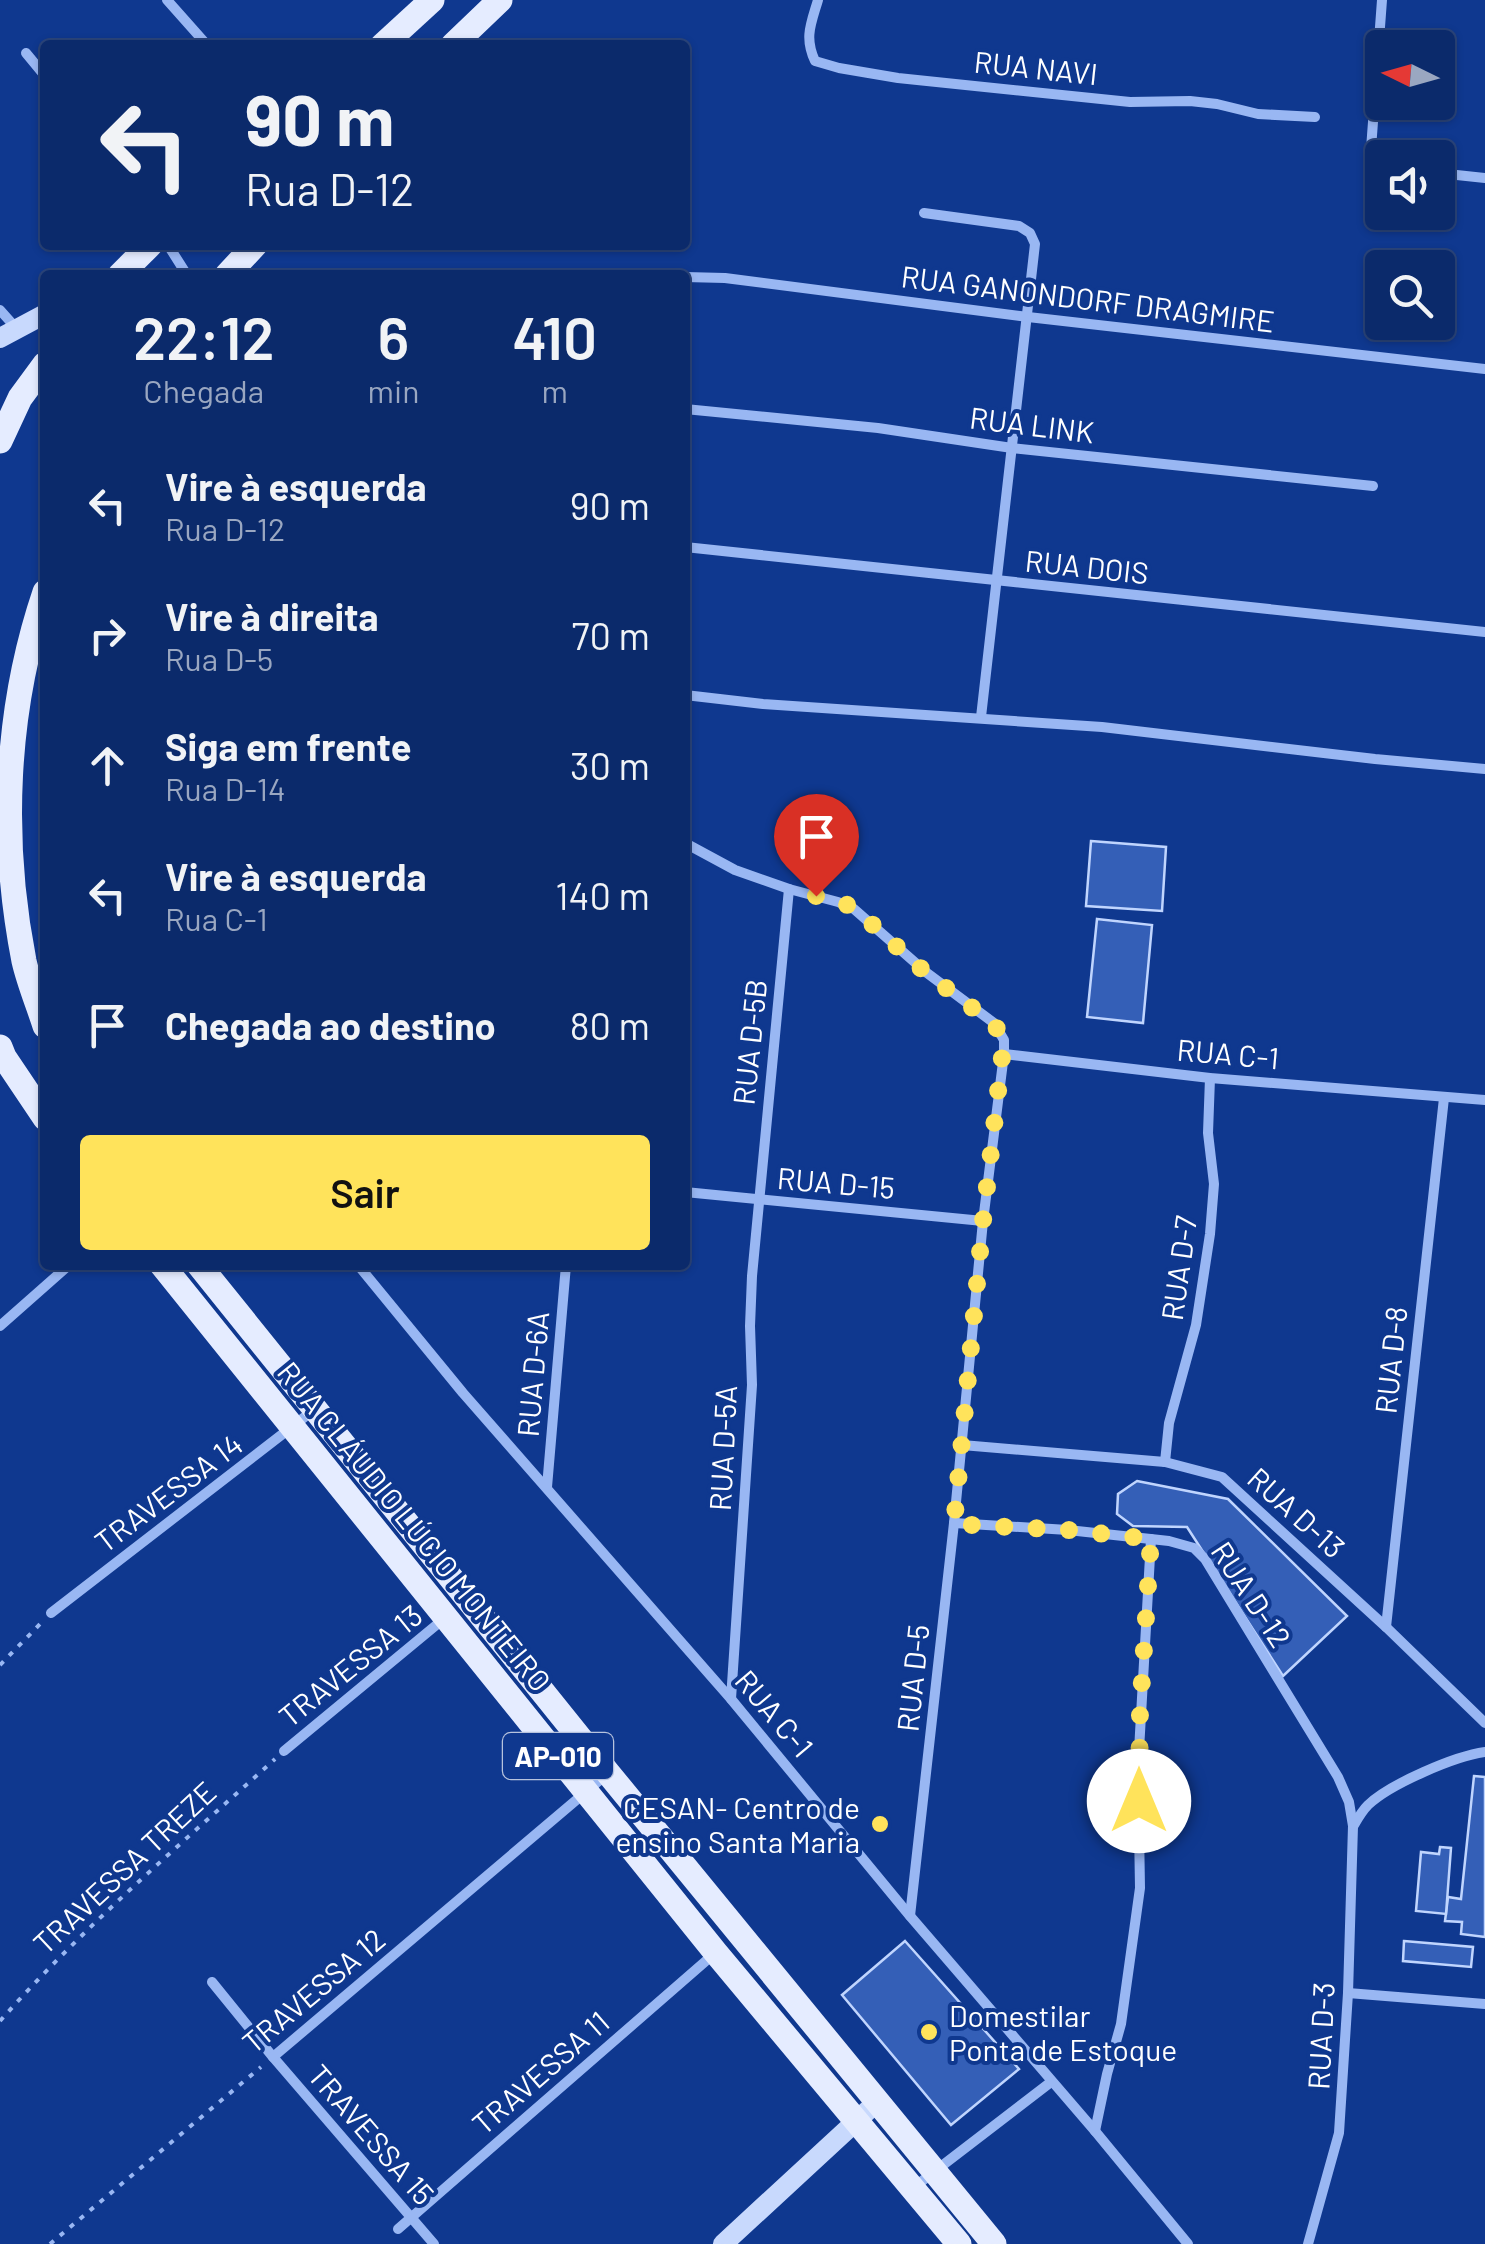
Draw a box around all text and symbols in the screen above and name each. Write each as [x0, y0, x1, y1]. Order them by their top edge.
north arrow [1365, 30, 1455, 120]
map controls [1365, 30, 1455, 340]
street label: RUA NAVI [972, 43, 1100, 91]
text: 90 m [245, 76, 395, 160]
icon: left [80, 80, 210, 210]
button: sound [1365, 140, 1455, 230]
text: Rua D-12 [245, 161, 414, 215]
button: search [1365, 250, 1455, 340]
street label: RUA GANONDORF DRAGMIRE [899, 257, 1277, 339]
text: 22:12 [133, 300, 275, 372]
text: 6 [378, 300, 409, 372]
text: 410 [512, 300, 597, 372]
text: Chegada [143, 371, 264, 409]
text: min [368, 371, 419, 409]
text: m [541, 371, 568, 409]
street label: RUA LINK [968, 399, 1096, 449]
text: Vire à esquerda [165, 463, 427, 509]
icon: left [80, 478, 135, 533]
text: 90 m [570, 482, 650, 528]
text: Rua D-12 [165, 509, 285, 547]
street label: RUA DOIS [1023, 542, 1151, 590]
text: Vire à direita [165, 593, 379, 639]
icon: right [80, 608, 135, 663]
text: 70 m [572, 612, 650, 658]
text: Rua D-5 [165, 639, 273, 677]
text: Siga em frente [165, 723, 411, 769]
icon: ahead [80, 738, 135, 793]
text: 30 m [570, 742, 650, 788]
text: Rua D-14 [165, 769, 286, 807]
pin [774, 794, 859, 897]
icon: arrive [789, 809, 844, 864]
text: Vire à esquerda [165, 853, 427, 899]
icon: left [80, 868, 135, 923]
text: 140 m [555, 872, 650, 918]
text: Rua C-1 [165, 899, 268, 937]
street label: RUA D-5B [724, 977, 774, 1107]
icon: arrive [80, 998, 135, 1053]
text: Chegada ao destino [165, 1002, 496, 1048]
text: 80 m [570, 1002, 650, 1048]
street label: RUA C-1 [1175, 1031, 1281, 1075]
button: Sair [80, 1135, 650, 1250]
street label: RUA D-15 [776, 1159, 896, 1205]
street label: RUA D-7 [1153, 1213, 1203, 1323]
street label: RUA D-8 [1366, 1305, 1414, 1415]
street label: RUA D-6A [509, 1310, 555, 1438]
street label: RUA CLÁUDIO LÚCIO MONTEIRO [271, 1354, 559, 1698]
street label: RUA D-5A [701, 1384, 743, 1512]
street label: TRAVESSA 14 [87, 1425, 249, 1559]
street label: RUA D-13 [1241, 1459, 1353, 1565]
street label: RUA D-12 [1205, 1534, 1299, 1654]
street label: TRAVESSA 13 [271, 1596, 429, 1734]
street label: RUA D-5 [888, 1623, 936, 1733]
street label: RUA C-1 [728, 1662, 822, 1764]
road number: AP-010 [503, 1733, 613, 1779]
position arrow [1087, 1749, 1191, 1853]
street label: TRAVESSA TREZE [25, 1773, 223, 1961]
place label: CESAN- Centro de ensino Santa Maria [616, 1789, 860, 1859]
marker: CESAN- Centro de ensino Santa Maria [869, 1813, 891, 1835]
street label: TRAVESSA 12 [235, 1920, 391, 2060]
street label: RUA D-3 [1299, 1981, 1341, 2091]
place label: Domestilar Ponta de Estoque [949, 1997, 1177, 2067]
street label: TRAVESSA 11 [464, 2003, 616, 2141]
marker: Domestilar Ponta de Estoque [918, 2021, 940, 2043]
street label: TRAVESSA 15 [301, 2057, 443, 2211]

